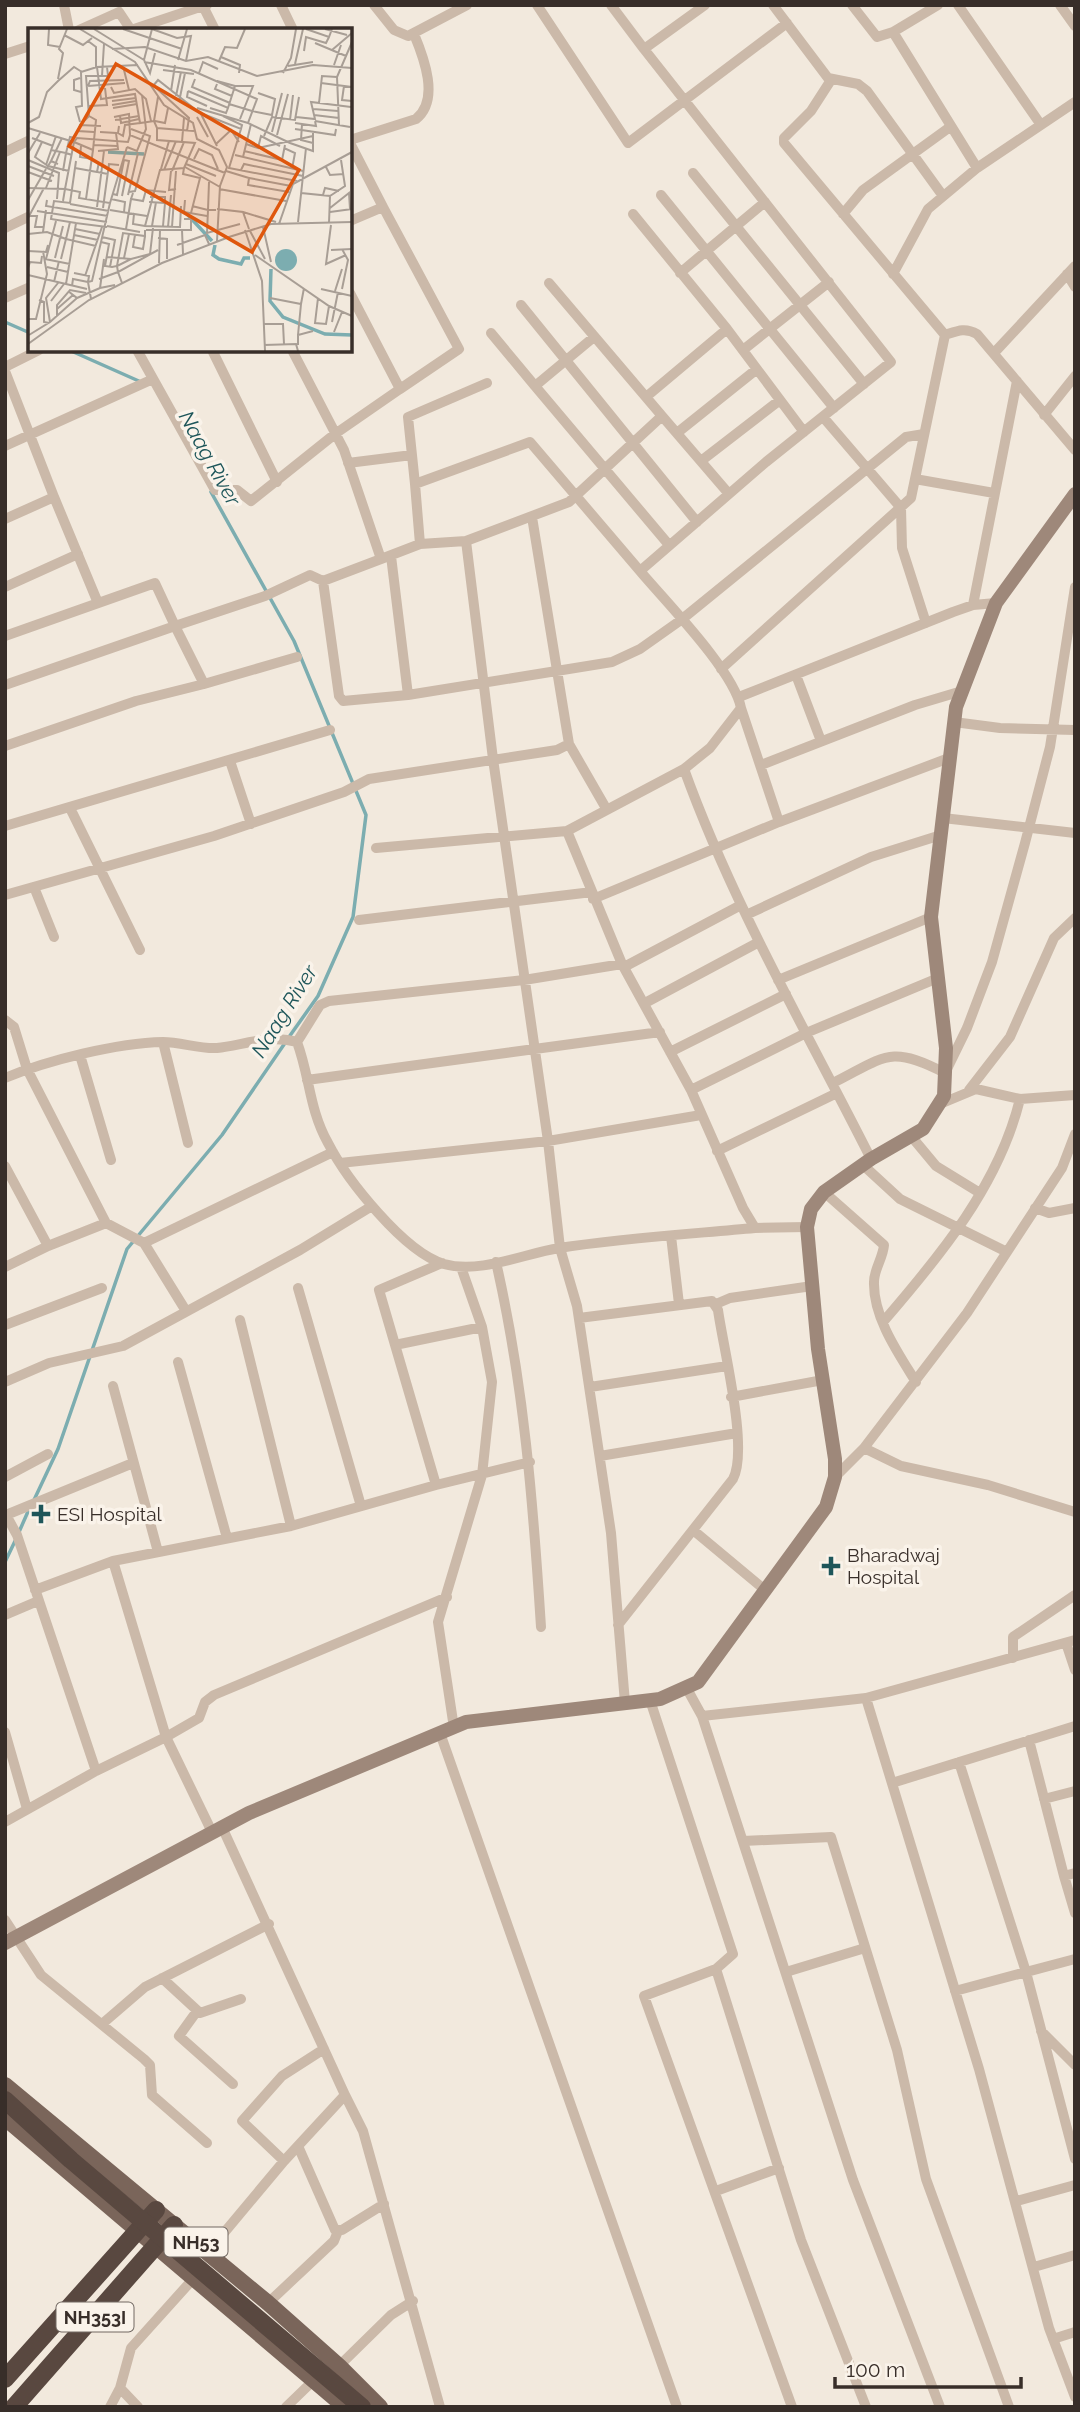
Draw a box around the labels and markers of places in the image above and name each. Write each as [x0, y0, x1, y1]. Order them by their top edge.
place label: ESI Hospital [57, 1503, 163, 1525]
marker: ESI Hospital [31, 1504, 51, 1524]
place label: Bharadwaj Hospital [847, 1544, 940, 1588]
marker: Bharadwaj Hospital [821, 1556, 841, 1576]

